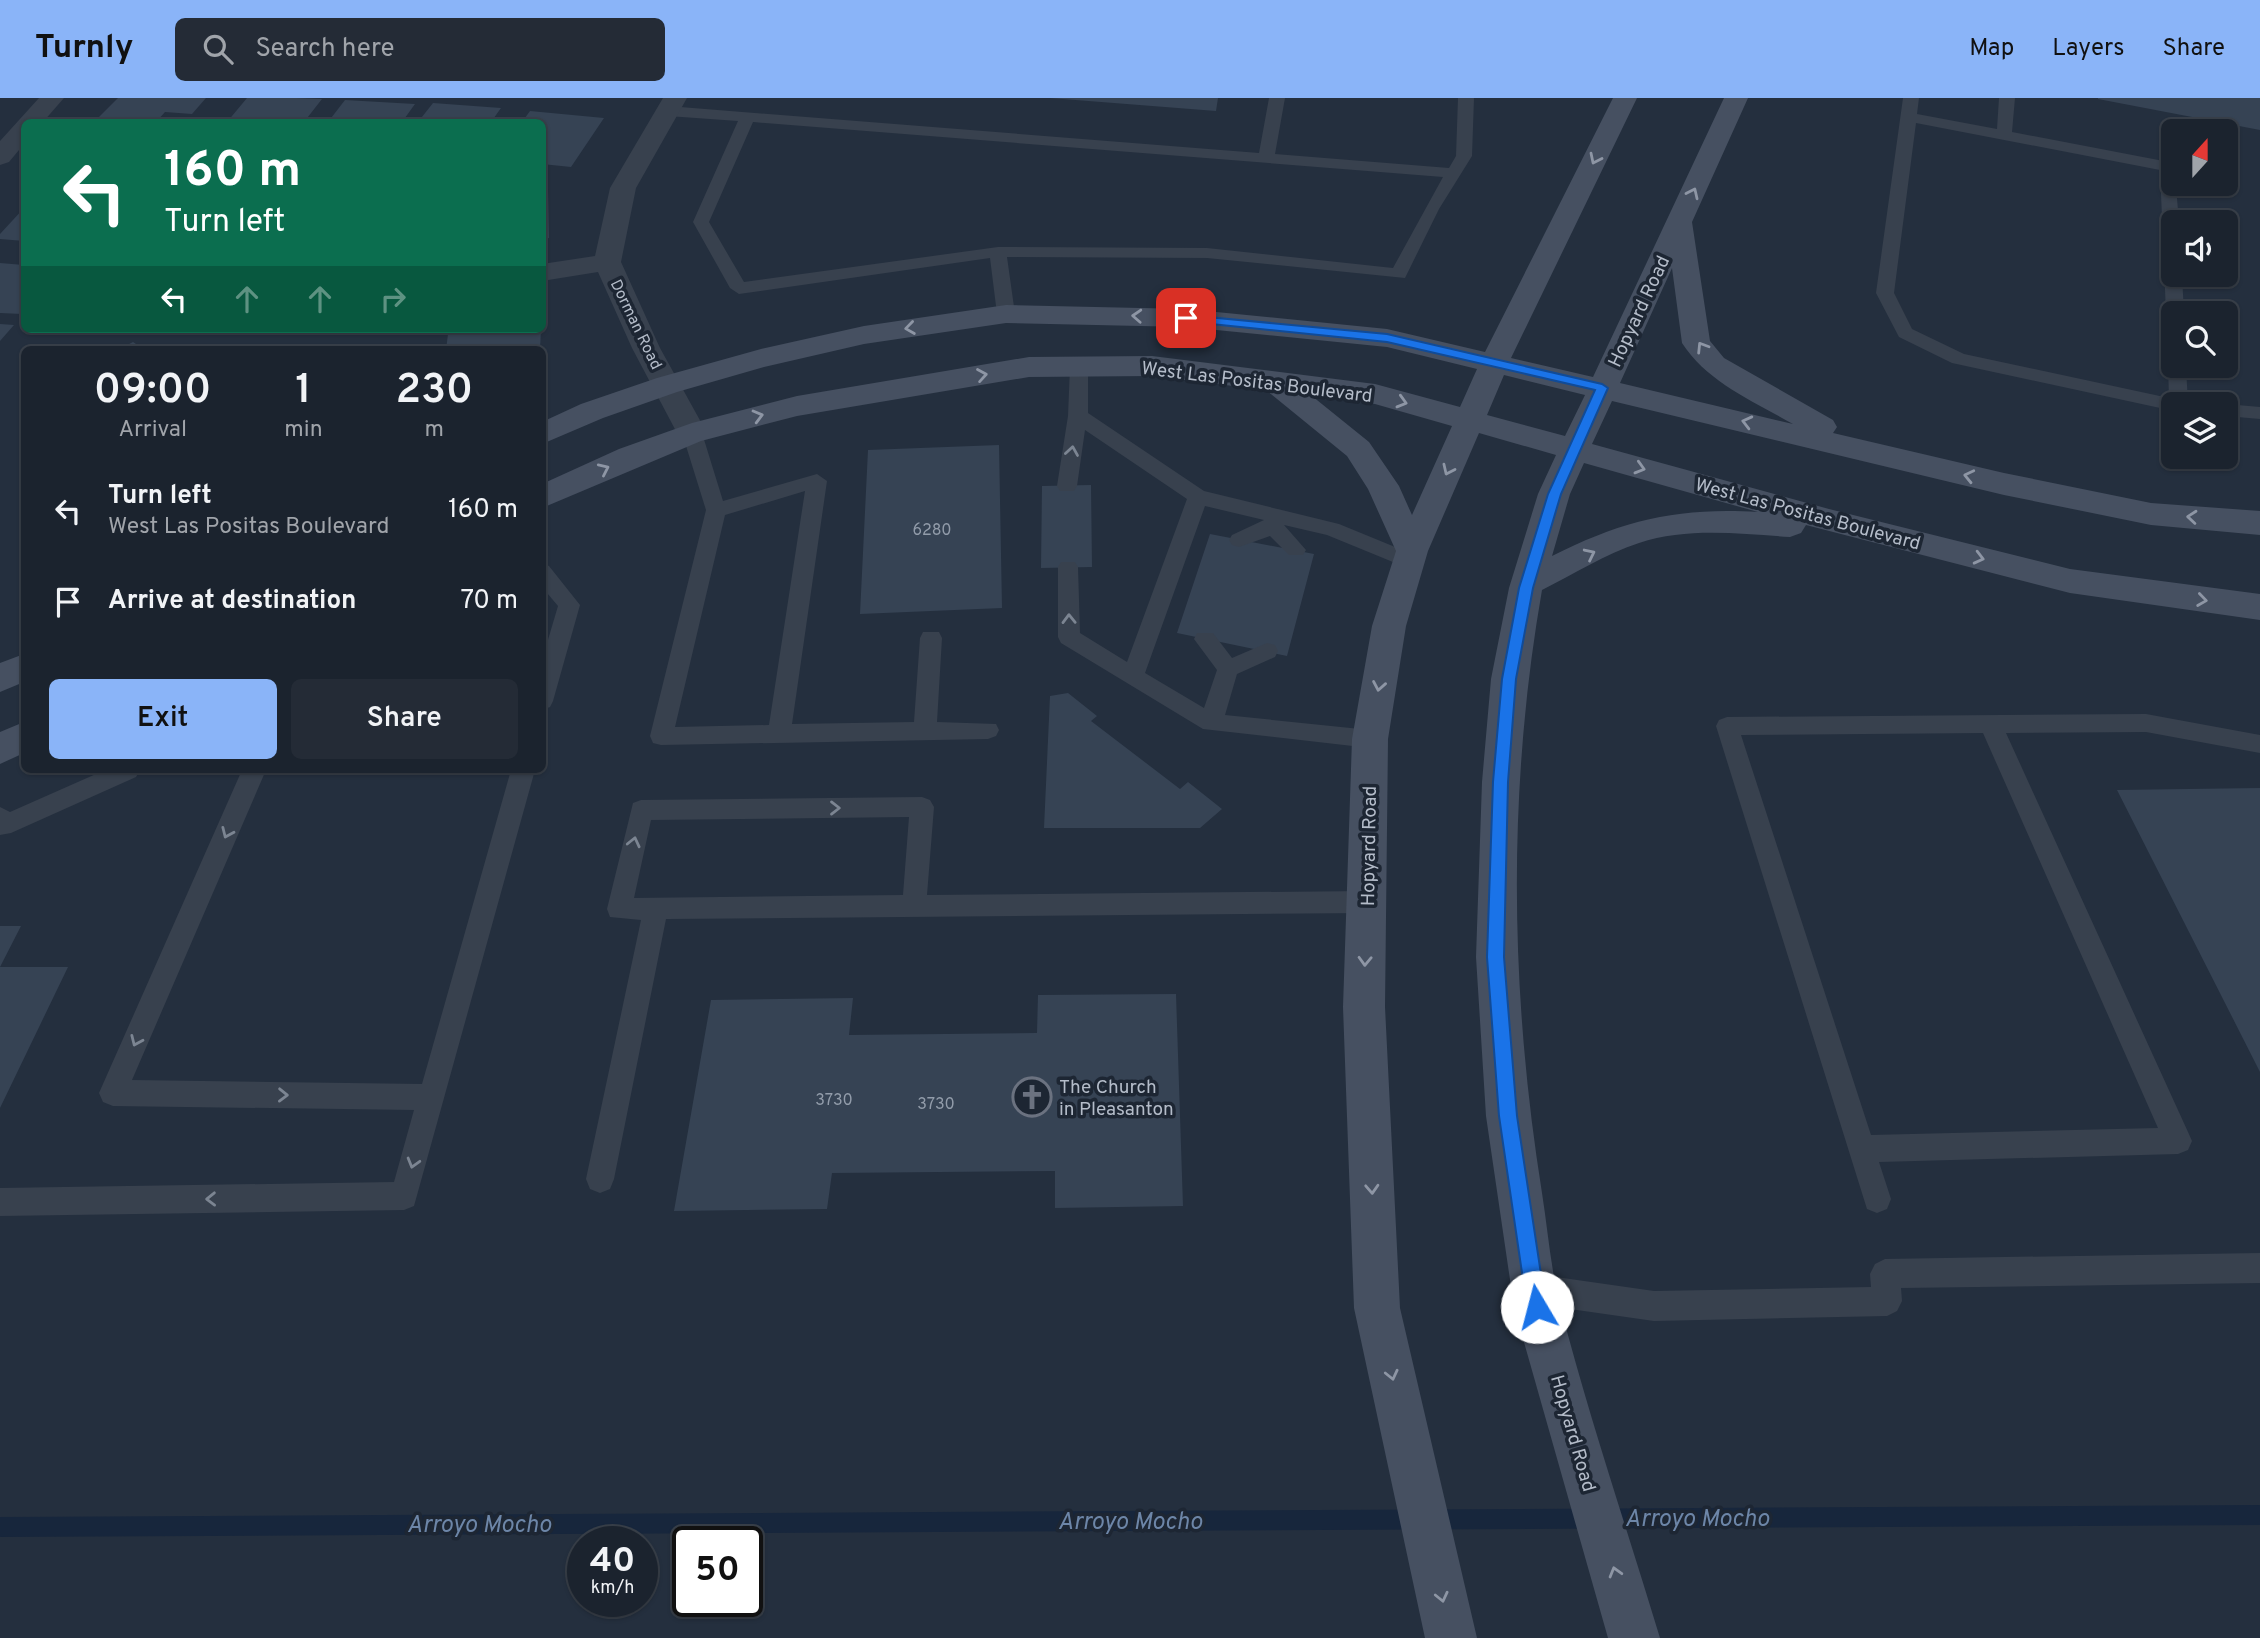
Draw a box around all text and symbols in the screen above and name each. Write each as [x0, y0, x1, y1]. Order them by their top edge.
search box [175, 18, 665, 81]
text: Turnly [35, 28, 133, 70]
icon: search [199, 30, 237, 68]
text: Search here [255, 33, 394, 66]
text: Map [1969, 34, 2014, 64]
text: Layers [2052, 34, 2124, 64]
text: Share [2162, 34, 2225, 64]
north arrow [2161, 119, 2238, 196]
map controls [2161, 119, 2238, 469]
text: 160 m [164, 142, 301, 204]
icon: left [49, 147, 140, 238]
one-way arrow [1589, 152, 1603, 164]
one-way arrow [1685, 188, 1699, 200]
text: Turn left [164, 203, 285, 243]
button: sound [2161, 210, 2238, 287]
street label: Hopyard Road [1603, 252, 1676, 372]
street label: Dorman Road [605, 277, 666, 373]
icon: left [155, 280, 193, 318]
icon: ahead [228, 280, 266, 318]
icon: ahead [301, 280, 339, 318]
icon: right [374, 280, 412, 318]
pin [1156, 288, 1216, 348]
icon: arrive [1167, 299, 1205, 337]
button: search [2161, 301, 2238, 378]
one-way arrow [1131, 309, 1142, 324]
one-way arrow [904, 320, 916, 335]
one-way arrow [1697, 342, 1710, 355]
street label: West Las Positas Boulevard [1140, 357, 1374, 409]
text: 09:00 [94, 365, 212, 418]
text: 1 [295, 365, 312, 418]
text: 230 [395, 365, 473, 418]
one-way arrow [976, 368, 988, 383]
button: layers [2161, 392, 2238, 469]
one-way arrow [1396, 393, 1408, 408]
one-way arrow [752, 410, 764, 424]
text: Arrival [118, 416, 187, 445]
text: min [284, 416, 323, 445]
text: m [425, 416, 444, 445]
one-way arrow [1742, 416, 1754, 430]
one-way arrow [1064, 445, 1079, 457]
one-way arrow [1634, 459, 1646, 474]
one-way arrow [597, 463, 610, 477]
one-way arrow [1443, 463, 1457, 476]
one-way arrow [1963, 470, 1975, 484]
street label: West Las Positas Boulevard [1692, 473, 1923, 557]
text: Turn left [108, 480, 212, 513]
icon: left [49, 492, 87, 530]
text: 160 m [448, 494, 518, 527]
one-way arrow [2186, 510, 2197, 525]
text: West Las Positas Boulevard [108, 513, 389, 542]
house number: 6280 [912, 521, 952, 541]
one-way arrow [1583, 548, 1595, 562]
one-way arrow [1973, 550, 1985, 564]
icon: arrive [49, 583, 87, 621]
text: Arrive at destination [108, 585, 356, 618]
text: 70 m [460, 585, 518, 618]
one-way arrow [2196, 592, 2208, 607]
one-way arrow [1061, 613, 1077, 624]
button: Exit [49, 679, 277, 759]
button: Share [291, 679, 518, 759]
one-way arrow [1372, 680, 1387, 692]
street label: Hopyard Road [1357, 786, 1383, 906]
one-way arrow [830, 800, 840, 816]
one-way arrow [221, 825, 235, 838]
one-way arrow [625, 836, 640, 848]
one-way arrow [1358, 956, 1373, 967]
one-way arrow [130, 1034, 144, 1046]
church icon: The Church in Pleasanton [1011, 1076, 1053, 1118]
place label: The Church in Pleasanton [1059, 1076, 1174, 1122]
one-way arrow [279, 1087, 289, 1103]
house number: 3730 [815, 1091, 853, 1111]
house number: 3730 [917, 1095, 955, 1115]
one-way arrow [407, 1157, 422, 1169]
one-way arrow [1364, 1184, 1379, 1195]
one-way arrow [205, 1191, 216, 1207]
position arrow [1500, 1270, 1574, 1344]
one-way arrow [1384, 1369, 1399, 1381]
street label: Hopyard Road [1544, 1372, 1600, 1495]
water label: Arroyo Mocho [1625, 1505, 1769, 1535]
water label: Arroyo Mocho [1058, 1508, 1202, 1538]
water label: Arroyo Mocho [407, 1511, 551, 1541]
speed limit sign: 50 [672, 1526, 763, 1617]
text: 40 [590, 1540, 635, 1584]
one-way arrow [1608, 1567, 1623, 1579]
text: km/h [591, 1577, 634, 1600]
one-way arrow [1434, 1591, 1448, 1603]

